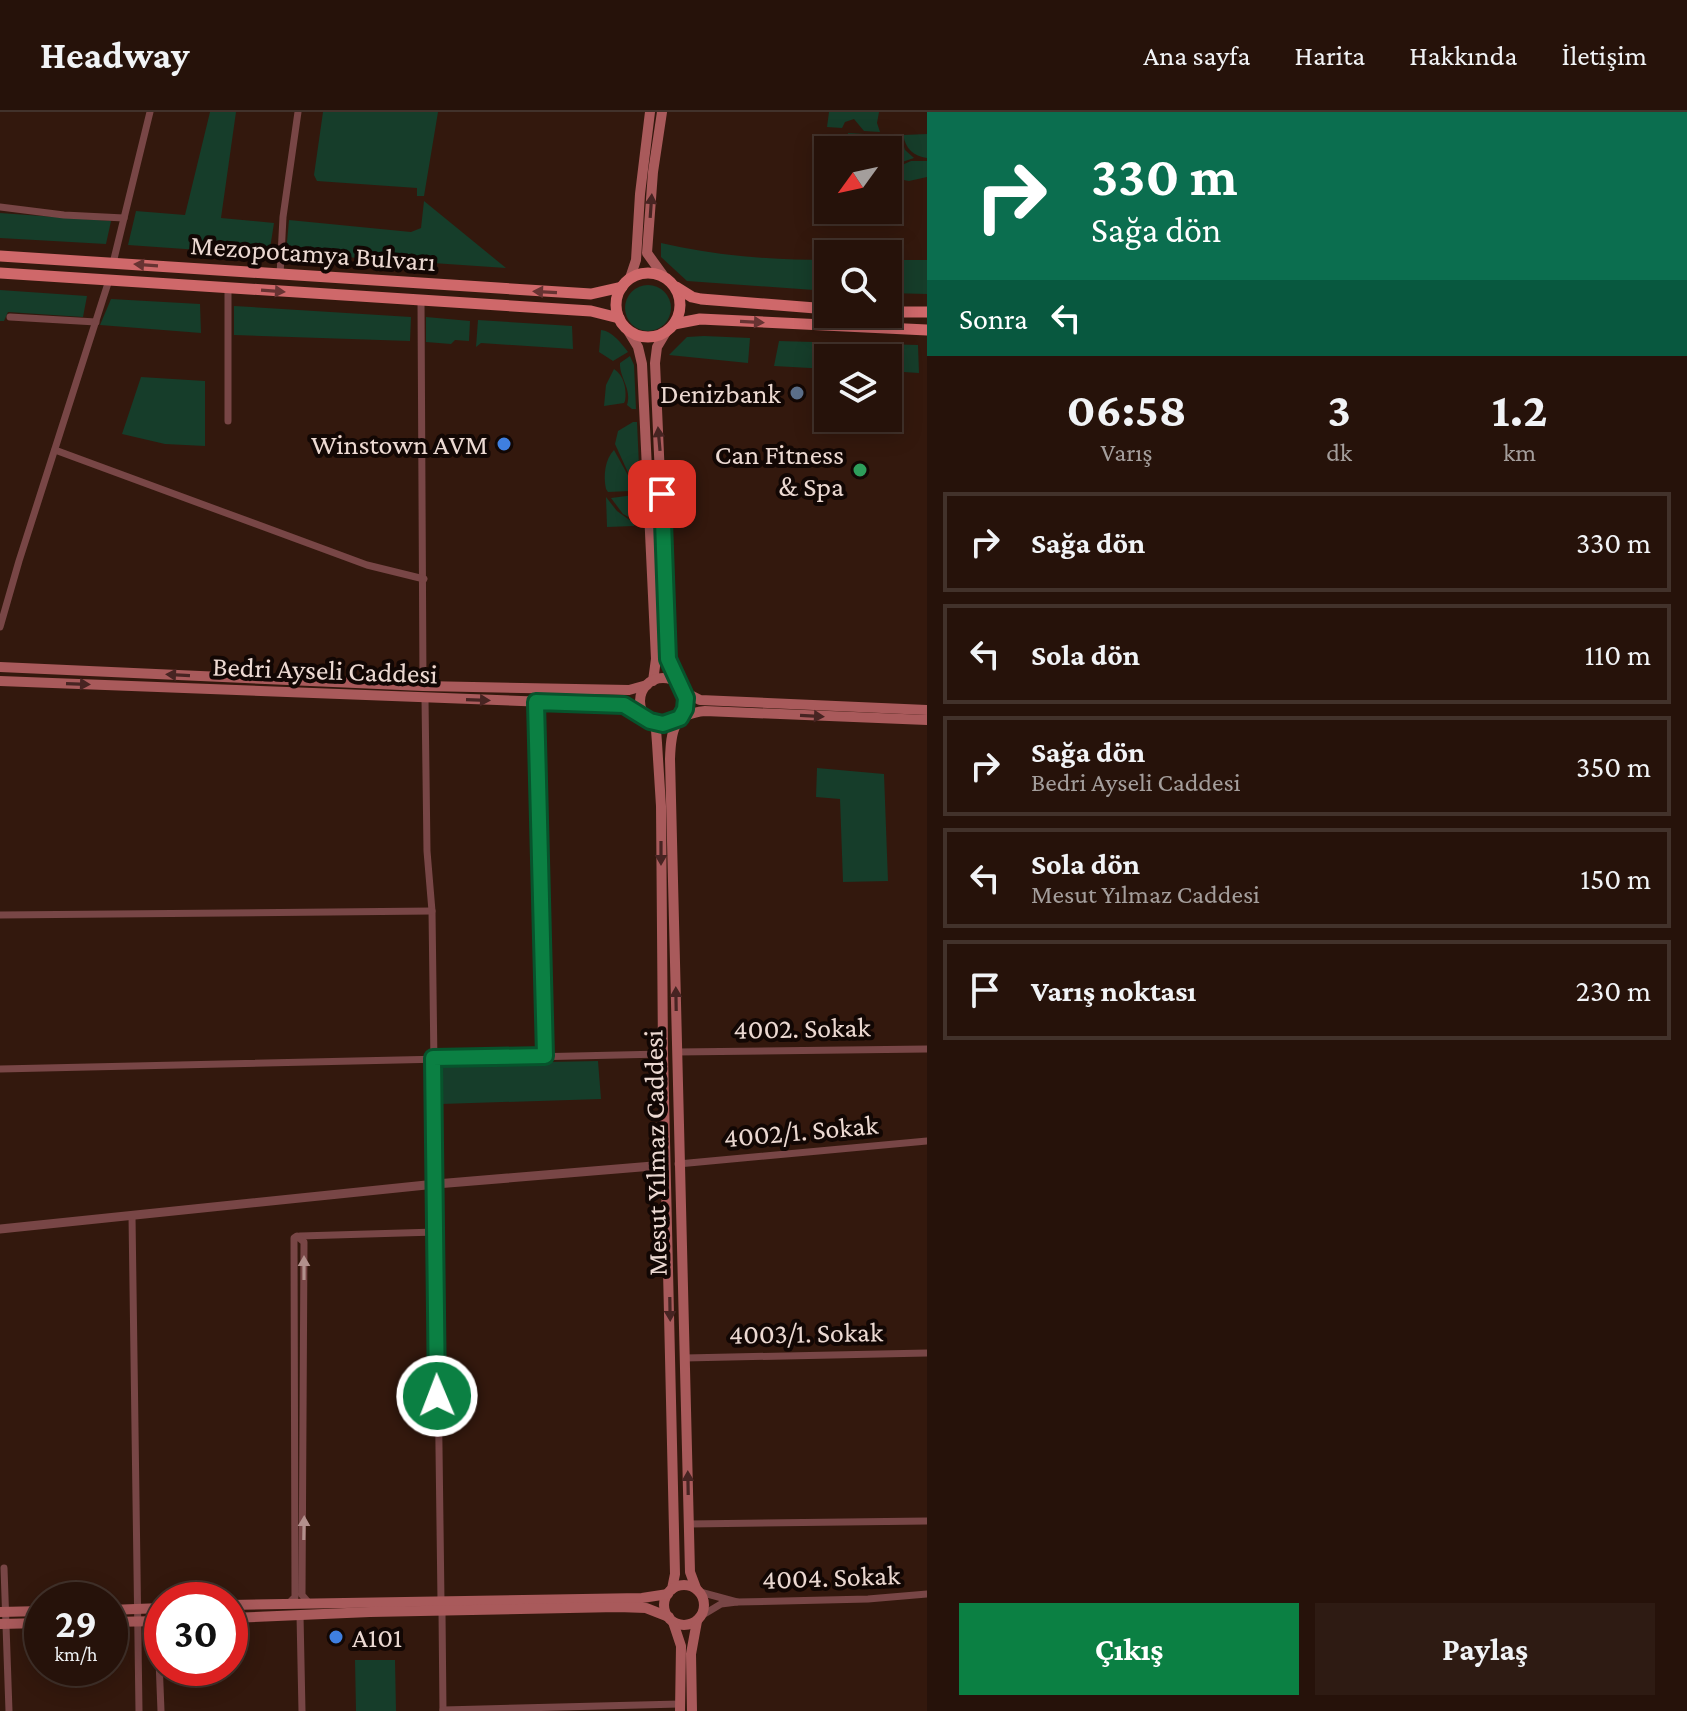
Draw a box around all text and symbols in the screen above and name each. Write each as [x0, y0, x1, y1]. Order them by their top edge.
text: Headway [40, 34, 190, 76]
text: Ana sayfa [1143, 40, 1251, 71]
text: Harita [1295, 40, 1365, 71]
text: Hakkında [1409, 40, 1517, 71]
text: İletişim [1561, 40, 1647, 71]
north arrow [814, 136, 902, 224]
map controls [814, 136, 902, 432]
icon: right [959, 144, 1063, 248]
text: 330 m [1091, 145, 1238, 207]
one-way arrow [645, 193, 658, 218]
text: Sağa dön [1091, 210, 1221, 250]
street label: Mezopotamya Bulvarı [189, 229, 437, 277]
button: search [814, 240, 902, 328]
one-way arrow [133, 258, 158, 271]
one-way arrow [261, 285, 286, 298]
one-way arrow [532, 285, 557, 298]
icon: left [1044, 296, 1088, 340]
text: Sonra [959, 302, 1028, 335]
one-way arrow [739, 315, 765, 328]
button: layers [814, 344, 902, 432]
place label: Denizbank [660, 378, 782, 409]
text: 06:58 [1066, 383, 1187, 436]
text: 3 [1327, 383, 1351, 436]
text: 1.2 [1492, 383, 1547, 436]
marker: Denizbank [788, 384, 806, 402]
one-way arrow [652, 426, 665, 451]
place label: Winstown AVM [311, 429, 488, 460]
marker: Winstown AVM [495, 435, 513, 453]
text: Varış [1101, 438, 1153, 467]
text: dk [1326, 438, 1352, 467]
text: km [1503, 438, 1536, 467]
place label: Can Fitness & Spa [715, 439, 844, 502]
pin [628, 460, 696, 528]
marker: Can Fitness & Spa [851, 461, 869, 479]
icon: arrive [640, 472, 684, 516]
icon: right [963, 520, 1007, 564]
text: Sağa dön [1031, 526, 1145, 559]
text: 330 m [1576, 526, 1651, 559]
icon: left [963, 632, 1007, 676]
text: Sola dön [1031, 638, 1140, 671]
text: 110 m [1584, 638, 1651, 671]
street label: Bedri Ayseli Caddesi [212, 651, 438, 689]
one-way arrow [165, 669, 190, 682]
one-way arrow [66, 678, 91, 691]
one-way arrow [466, 694, 491, 707]
one-way arrow [800, 710, 825, 723]
text: Sağa dön [1031, 735, 1145, 768]
icon: right [963, 744, 1007, 788]
text: 350 m [1576, 750, 1651, 783]
text: Bedri Ayseli Caddesi [1031, 768, 1240, 797]
one-way arrow [655, 841, 667, 866]
text: Sola dön [1031, 847, 1140, 880]
icon: left [963, 856, 1007, 900]
text: 150 m [1580, 862, 1651, 895]
text: Mesut Yılmaz Caddesi [1031, 880, 1260, 909]
icon: arrive [963, 968, 1007, 1012]
text: Varış noktası [1031, 974, 1196, 1007]
text: 230 m [1576, 974, 1651, 1007]
one-way arrow [669, 986, 682, 1011]
street label: 4002. Sokak [733, 1011, 872, 1045]
street label: Mesut Yılmaz Caddesi [637, 1029, 673, 1277]
street label: 4002/1. Sokak [722, 1109, 880, 1153]
one-way arrow [298, 1255, 310, 1280]
one-way arrow [664, 1297, 676, 1322]
street label: 4003/1. Sokak [728, 1316, 884, 1350]
position arrow [395, 1354, 479, 1438]
one-way arrow [682, 1470, 695, 1495]
one-way arrow [298, 1515, 311, 1540]
street label: 4004. Sokak [761, 1559, 901, 1595]
speed limit sign: 30 [144, 1582, 248, 1686]
text: 29 [55, 1601, 97, 1646]
button: Çıkış [959, 1603, 1299, 1695]
button: Paylaş [1315, 1603, 1655, 1695]
place label: A101 [352, 1622, 402, 1653]
marker: A101 [327, 1628, 345, 1646]
text: km/h [54, 1643, 98, 1665]

